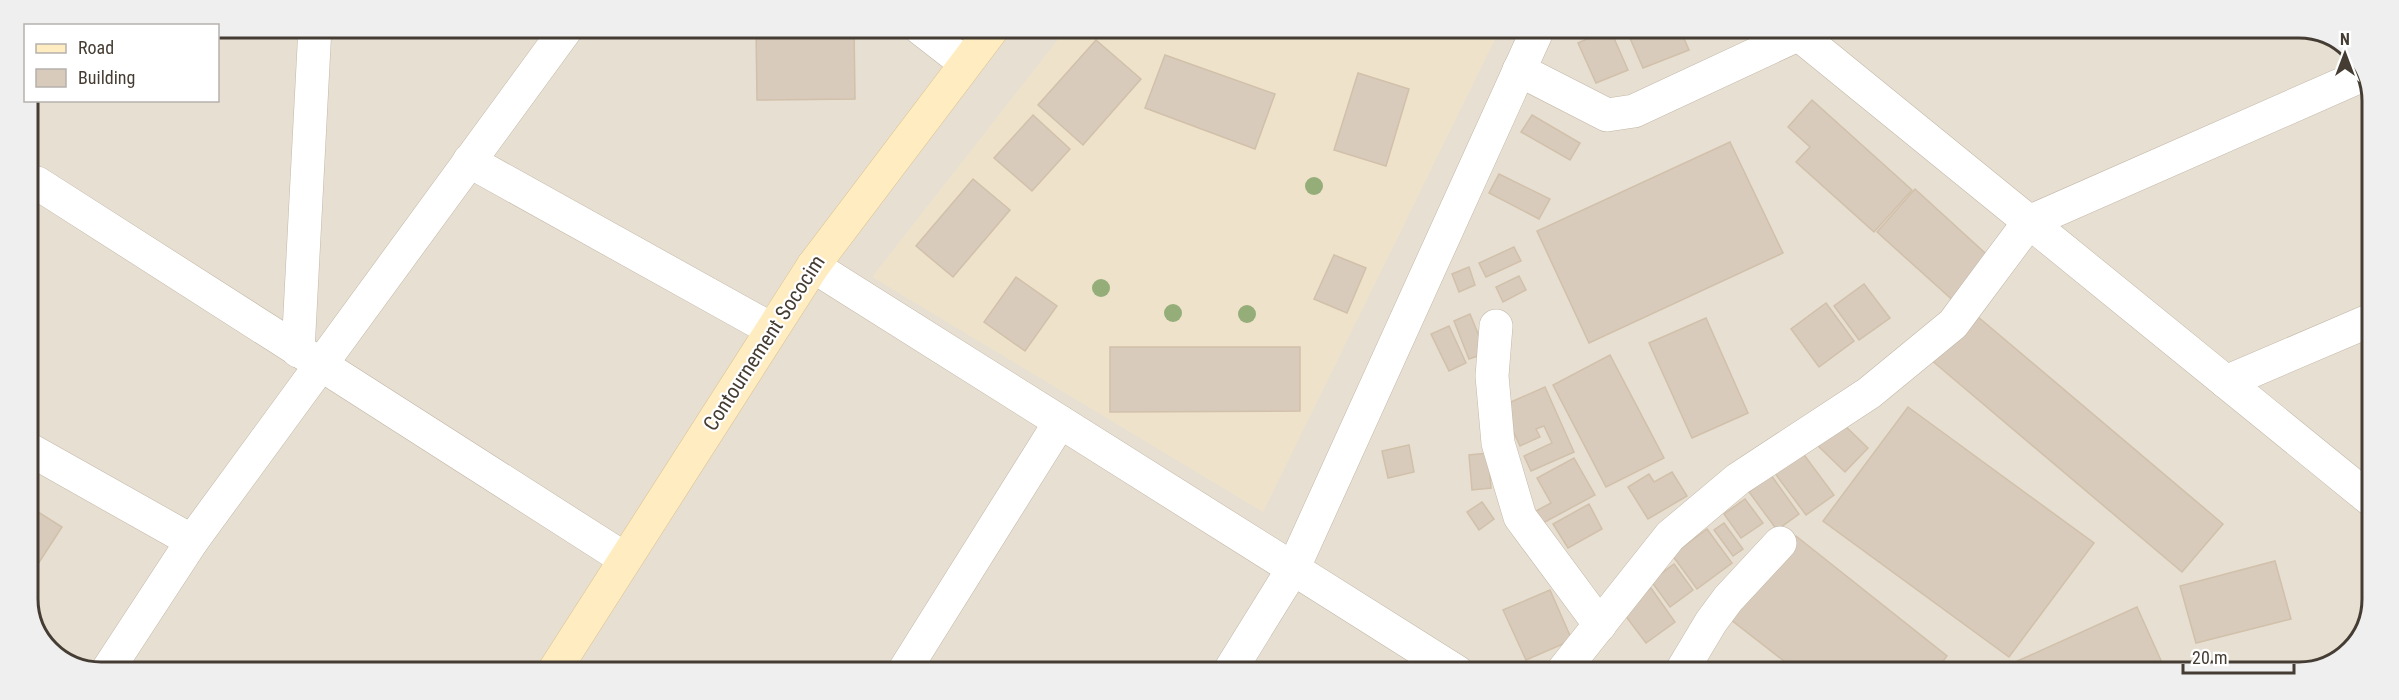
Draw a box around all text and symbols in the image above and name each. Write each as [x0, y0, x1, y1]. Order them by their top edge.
legend [24, 24, 219, 102]
north arrow [2315, 24, 2375, 84]
text: N [2340, 30, 2350, 49]
text: Road [78, 37, 114, 58]
text: Building [78, 67, 135, 88]
street label: Contournement Sococim [698, 251, 830, 435]
scale bar [2183, 637, 2294, 675]
text: 20 m [2192, 647, 2227, 668]

